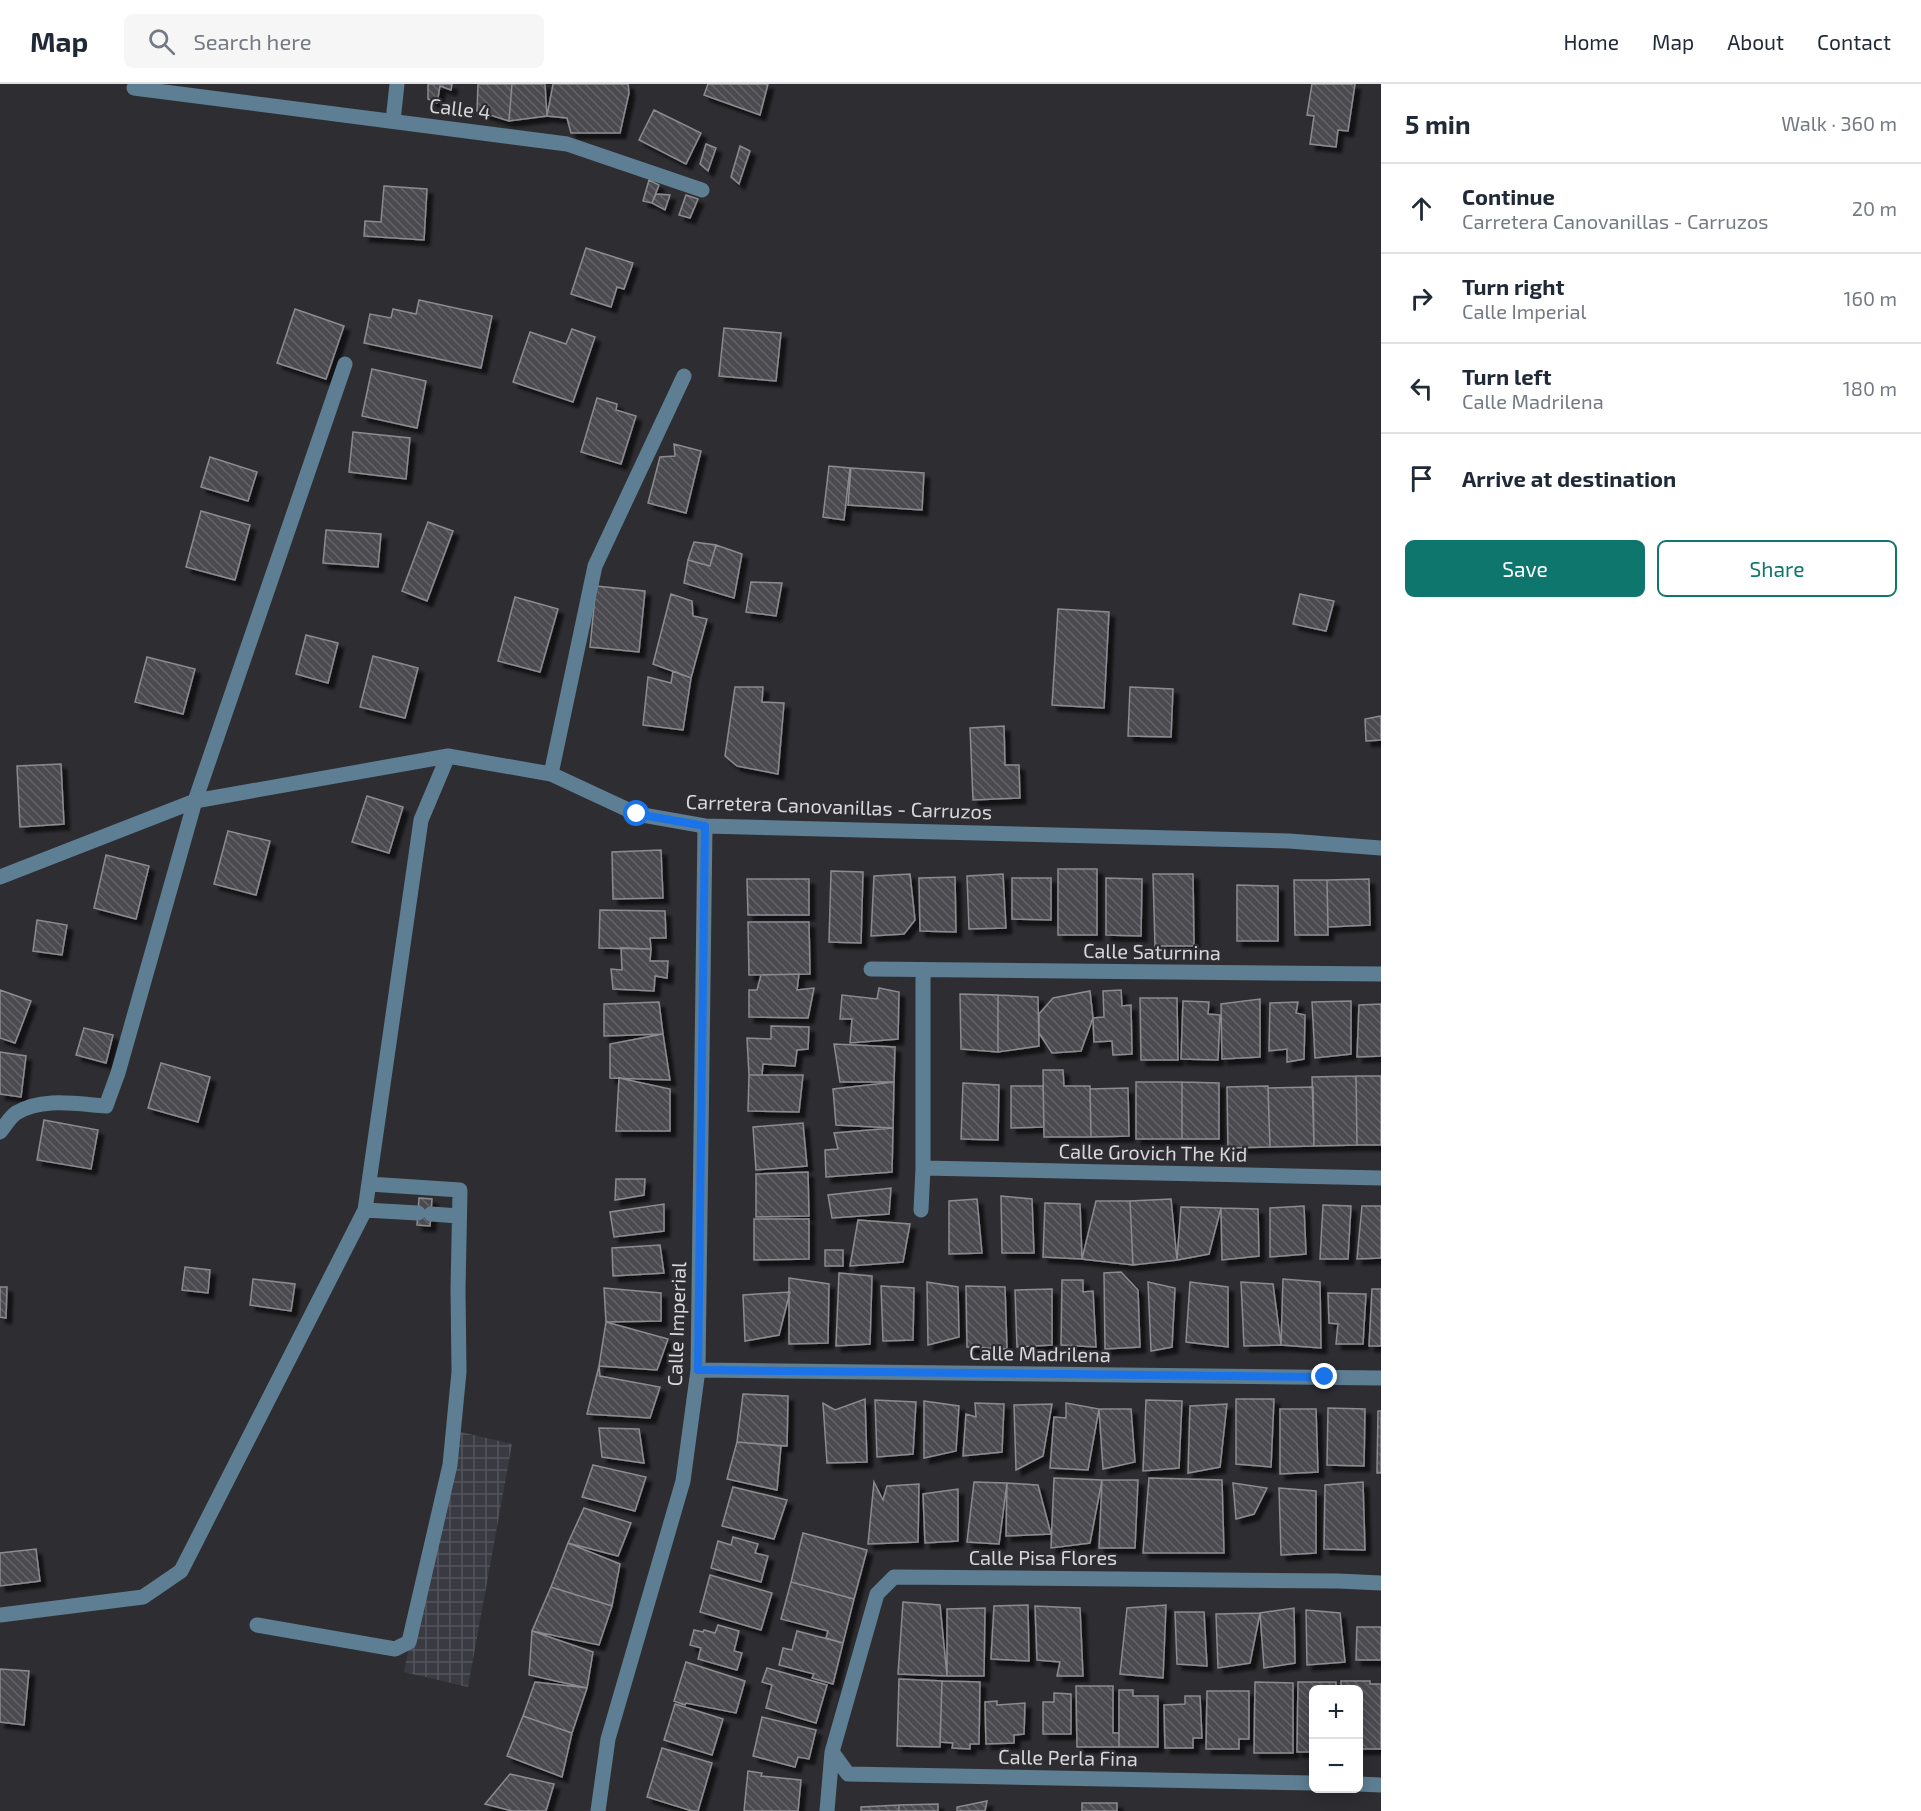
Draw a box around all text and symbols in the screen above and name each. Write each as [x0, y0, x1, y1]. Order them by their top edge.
search box [124, 14, 544, 68]
text: Map [30, 24, 88, 58]
icon: search [145, 25, 178, 58]
text: Search here [193, 28, 312, 54]
text: Home [1563, 29, 1619, 54]
text: Map [1652, 29, 1694, 54]
text: About [1727, 29, 1784, 54]
text: Contact [1817, 29, 1891, 54]
street label: Calle 4 [428, 92, 492, 124]
text: 5 min [1405, 108, 1471, 139]
text: Walk · 360 m [1781, 111, 1897, 135]
text: Continue [1462, 183, 1555, 209]
icon: ahead [1405, 192, 1438, 225]
text: 20 m [1852, 196, 1897, 220]
text: Carretera Canovanillas - Carruzos [1462, 209, 1768, 233]
text: Turn right [1462, 273, 1564, 299]
icon: right [1405, 282, 1438, 315]
text: 160 m [1844, 286, 1897, 310]
text: Calle Imperial [1462, 299, 1586, 323]
text: Turn left [1462, 363, 1551, 389]
icon: left [1405, 372, 1438, 405]
text: 180 m [1843, 376, 1897, 400]
text: Calle Madrilena [1462, 389, 1604, 413]
icon: arrive [1405, 462, 1438, 495]
text: Arrive at destination [1462, 465, 1676, 491]
button: Save [1405, 540, 1645, 597]
button: Share [1657, 540, 1897, 597]
street label: Carretera Canovanillas - Carruzos [685, 789, 993, 823]
route start [623, 800, 649, 826]
street label: Calle Saturnina [1083, 938, 1221, 964]
street label: Calle Grovich The Kid [1058, 1138, 1248, 1166]
street label: Calle Imperial [662, 1261, 690, 1387]
street label: Calle Madrilena [969, 1340, 1111, 1366]
route end [1311, 1363, 1337, 1389]
street label: Calle Pisa Flores [969, 1545, 1117, 1569]
map controls [1309, 1685, 1363, 1793]
button: + [1309, 1685, 1363, 1739]
button: − [1309, 1739, 1363, 1793]
street label: Calle Perla Fina [998, 1744, 1138, 1770]

